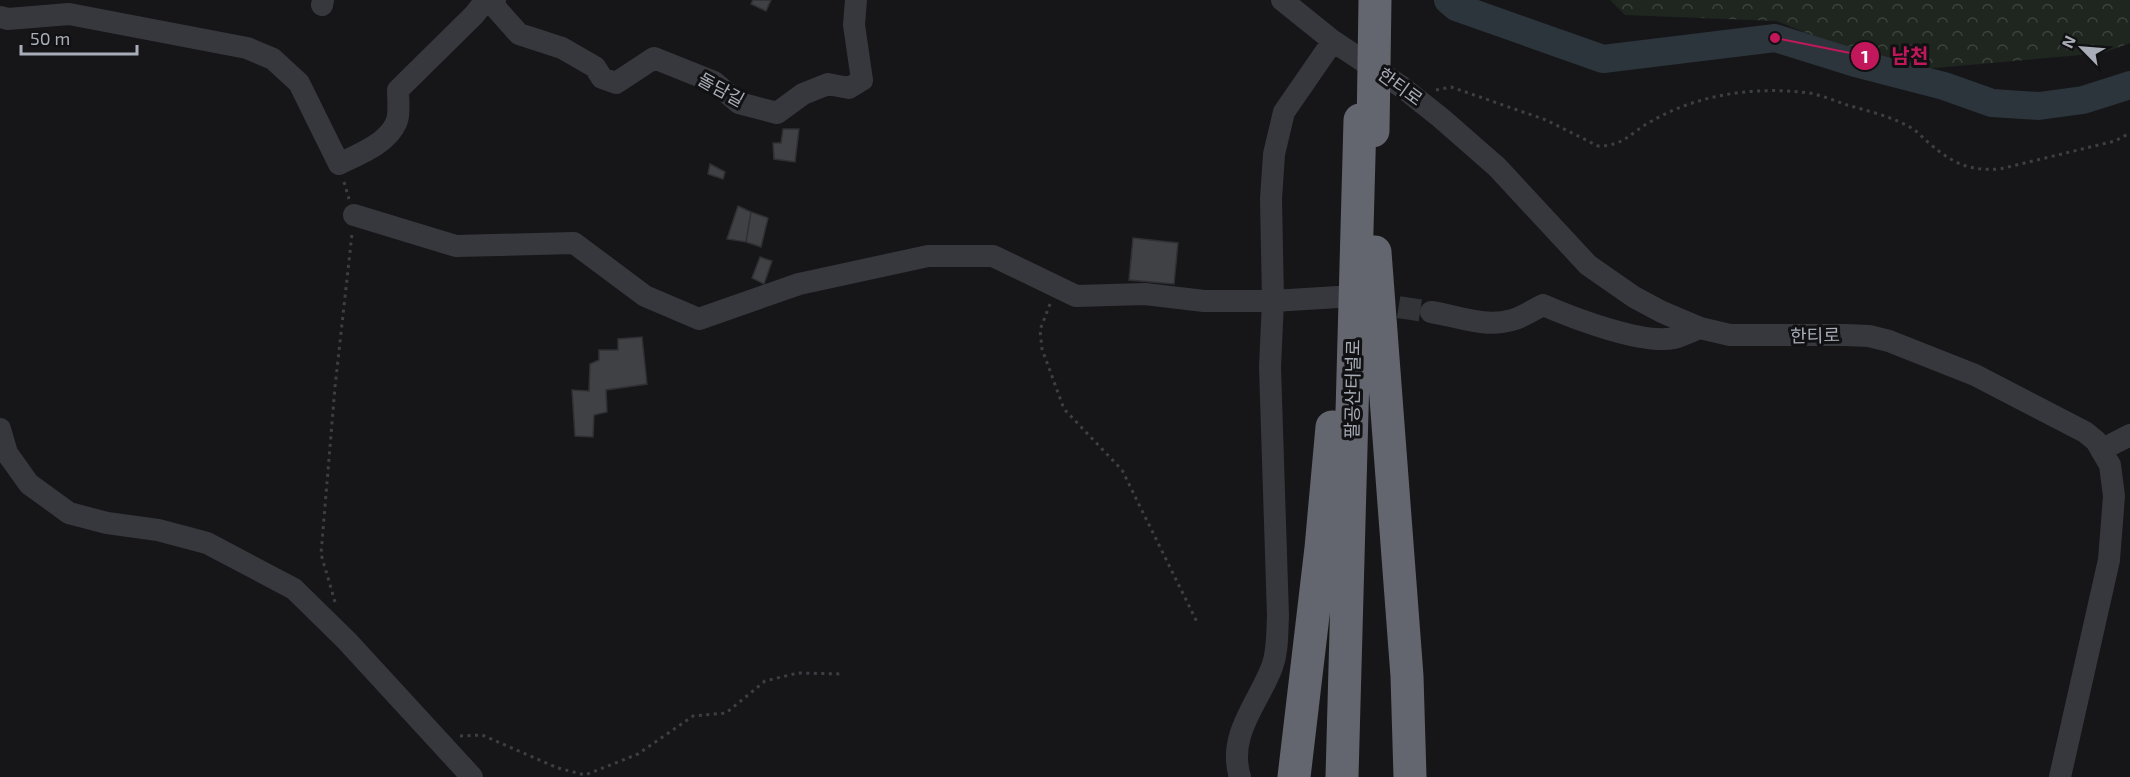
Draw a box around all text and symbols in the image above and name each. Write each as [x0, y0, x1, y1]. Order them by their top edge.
scale bar [21, 18, 136, 56]
north arrow [2052, 18, 2112, 78]
text: 50 m [30, 27, 70, 49]
text: N [2057, 32, 2079, 51]
callout: 남천 [1850, 37, 1941, 75]
text: 남천 [1892, 43, 1928, 67]
text: 1 [1861, 45, 1869, 67]
street label: 한티로 [1374, 63, 1427, 110]
street label: 돌담길 [694, 67, 749, 111]
street label: 한티로 [1790, 324, 1840, 346]
street label: 팔공산터널로 [1340, 339, 1364, 439]

